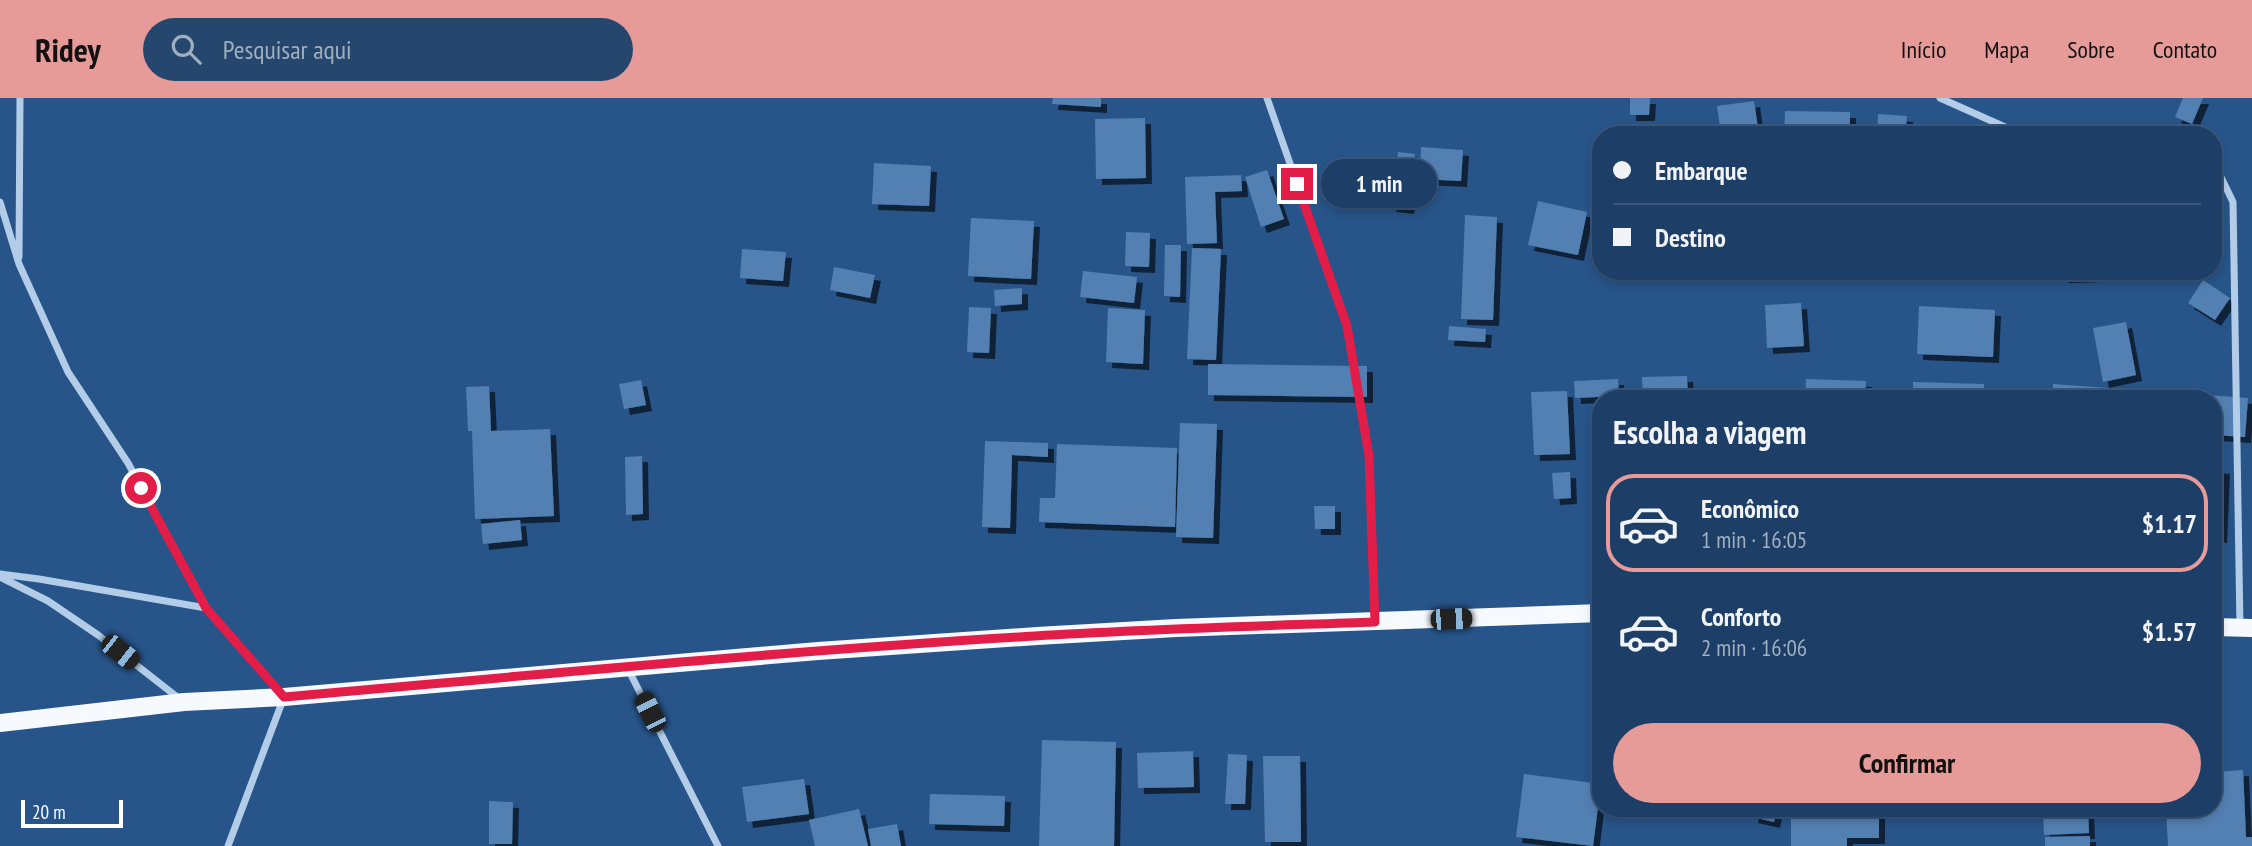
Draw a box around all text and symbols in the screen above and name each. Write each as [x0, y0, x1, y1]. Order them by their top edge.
search box [143, 18, 633, 81]
text: Ridey [35, 28, 101, 71]
icon: search [167, 30, 205, 68]
text: Pesquisar aqui [223, 33, 352, 66]
text: Início [1901, 34, 1946, 65]
text: Mapa [1984, 34, 2029, 65]
text: Sobre [2067, 34, 2115, 65]
text: Contato [2153, 34, 2217, 65]
text: Embarque [1655, 154, 1748, 187]
callout: 1 min [1322, 160, 1437, 208]
route end [1281, 168, 1313, 200]
text: 1 min [1356, 169, 1402, 198]
text: Destino [1655, 221, 1726, 254]
text: Escolha a viagem [1613, 411, 1806, 453]
route start [125, 472, 157, 504]
icon: car [1617, 492, 1680, 555]
text: Econômico [1701, 492, 1799, 525]
text: $1.17 [2142, 507, 2197, 540]
text: 1 min · 16:05 [1701, 525, 1807, 554]
icon: car [1617, 600, 1680, 663]
text: Conforto [1701, 600, 1781, 633]
car [1430, 608, 1473, 630]
text: $1.57 [2142, 615, 2197, 648]
car [97, 631, 144, 673]
text: 2 min · 16:06 [1701, 633, 1807, 662]
car [632, 689, 669, 735]
button: Confirmar [1613, 723, 2201, 803]
scale bar [21, 797, 122, 829]
text: 20 m [32, 800, 66, 824]

